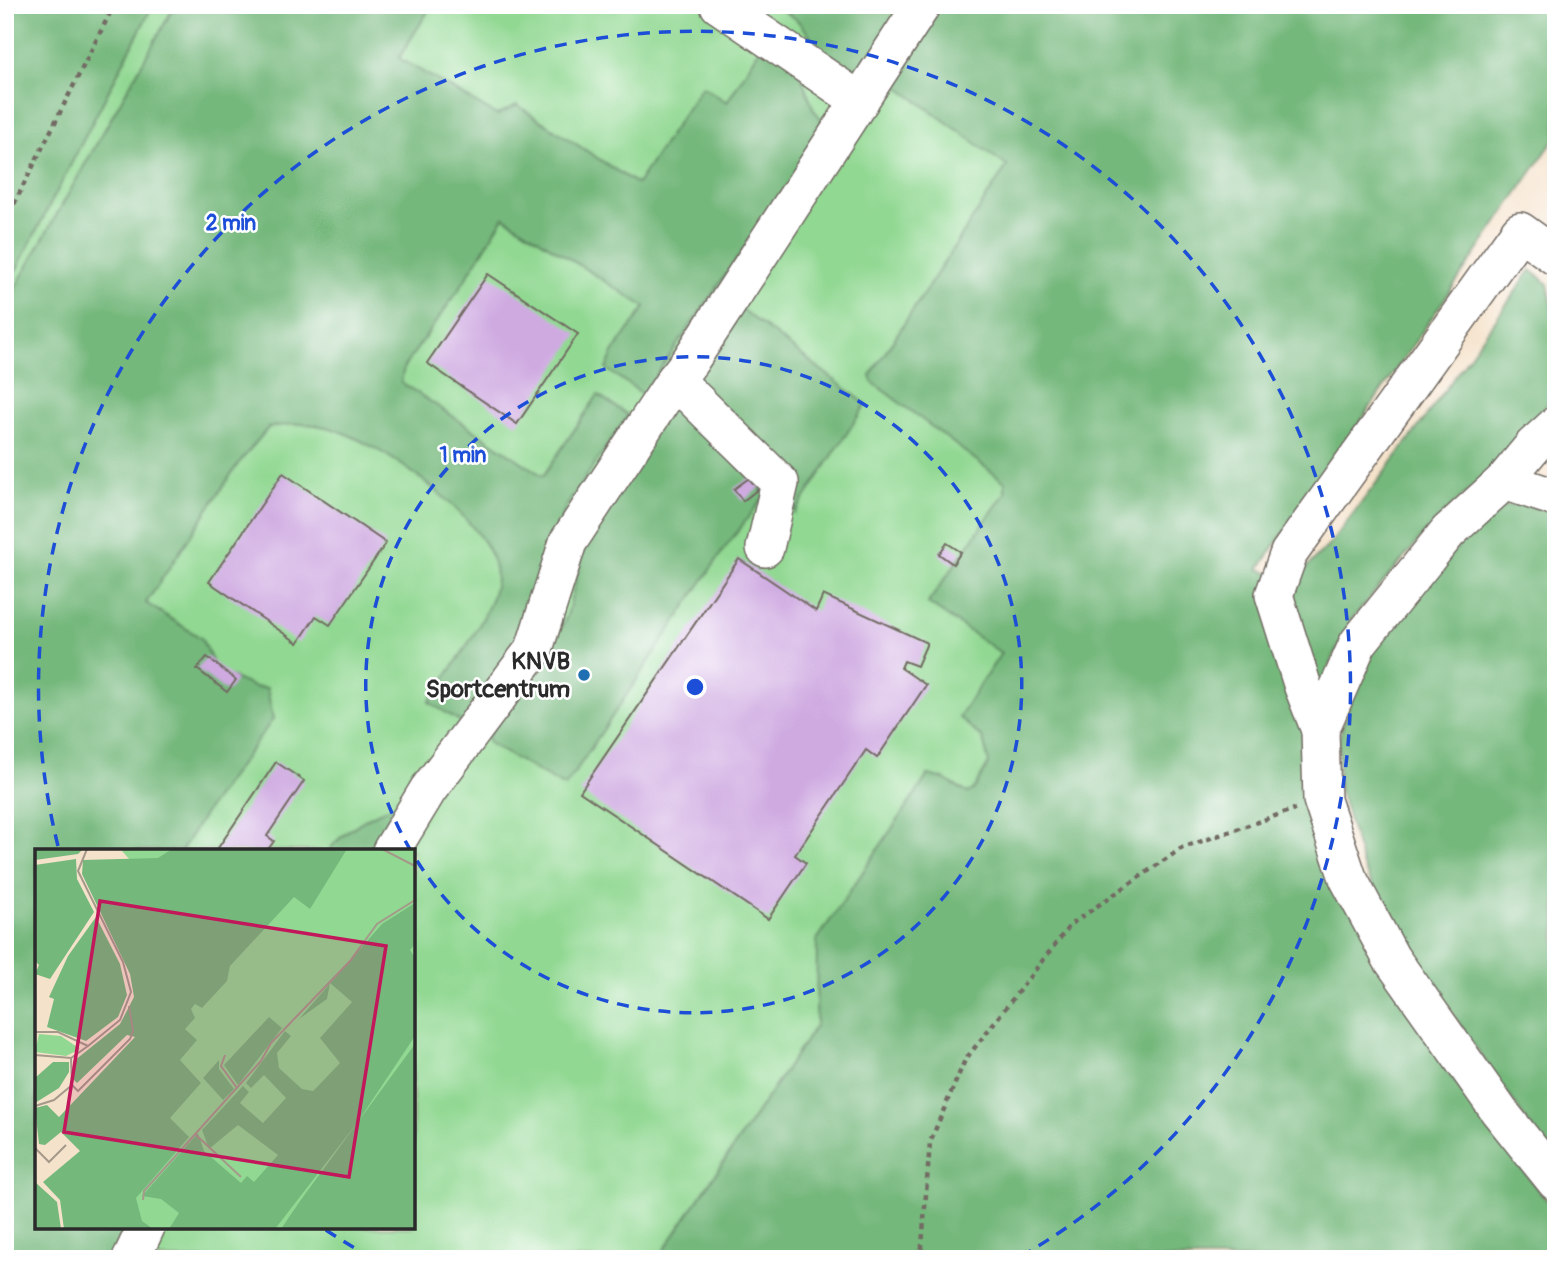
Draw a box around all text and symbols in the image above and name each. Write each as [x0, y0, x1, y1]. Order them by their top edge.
text: 2 min [206, 210, 256, 237]
text: 1 min [440, 442, 487, 469]
place label: KNVB Sportcentrum [426, 647, 570, 704]
marker: KNVB Sportcentrum [576, 667, 592, 683]
centre of rings [683, 675, 707, 699]
inset map [35, 849, 415, 1229]

